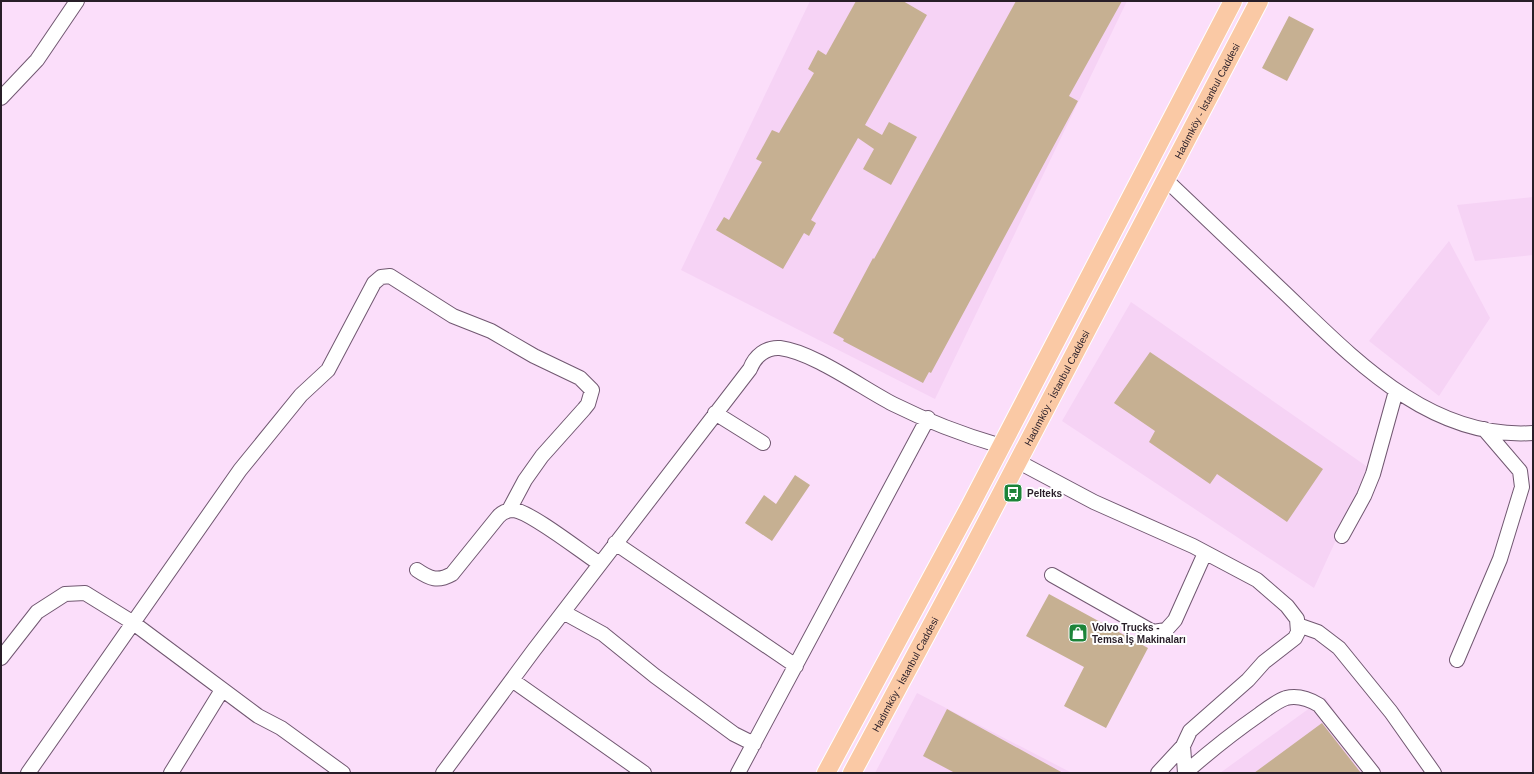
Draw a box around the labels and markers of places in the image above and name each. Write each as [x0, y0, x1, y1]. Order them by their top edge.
bus stop icon: Pelteks [1002, 482, 1024, 504]
place label: Pelteks [1027, 488, 1062, 499]
shop icon: Volvo Trucks - Temsa İş Makinaları [1067, 622, 1089, 644]
place label: Volvo Trucks - Temsa İş Makinaları [1092, 622, 1186, 645]

